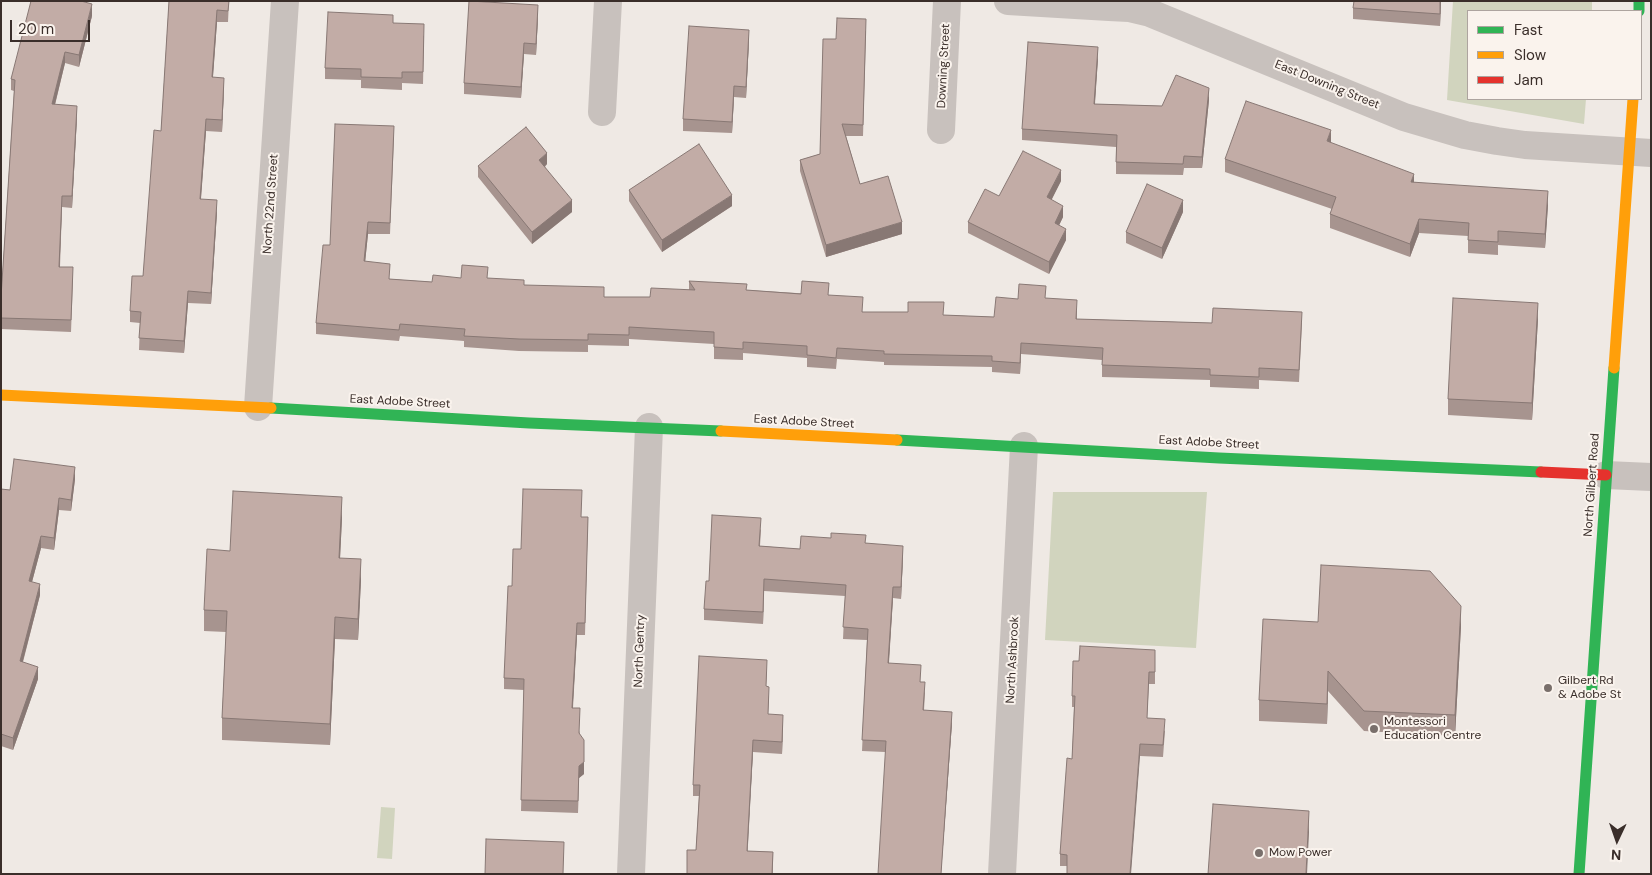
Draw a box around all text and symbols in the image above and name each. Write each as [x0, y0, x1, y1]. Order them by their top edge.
scale bar [12, 10, 92, 42]
legend [1467, 10, 1642, 100]
text: 20 m [18, 19, 54, 39]
text: Fast [1514, 20, 1543, 40]
street label: Downing Street [935, 23, 953, 109]
text: Slow [1514, 45, 1546, 65]
street label: East Downing Street [1272, 57, 1382, 113]
text: Jam [1514, 70, 1543, 90]
street label: North 22nd Street [260, 154, 282, 254]
street label: East Adobe Street [349, 392, 451, 412]
street label: East Adobe Street [753, 412, 855, 432]
street label: East Adobe Street [1158, 433, 1260, 453]
street label: North Gilbert Road [1581, 433, 1603, 537]
street label: North Gentry [632, 614, 648, 688]
street label: North Ashbrook [1004, 616, 1022, 704]
place label: Gilbert Rd & Adobe St [1558, 674, 1621, 702]
marker: Gilbert Rd & Adobe St [1542, 682, 1554, 694]
place label: Montessori Education Centre [1384, 715, 1481, 743]
marker: Montessori Education Centre [1368, 723, 1380, 735]
north arrow [1592, 815, 1642, 865]
place label: Mow Power [1269, 846, 1332, 860]
text: N [1611, 846, 1622, 864]
marker: Mow Power [1253, 847, 1265, 859]

